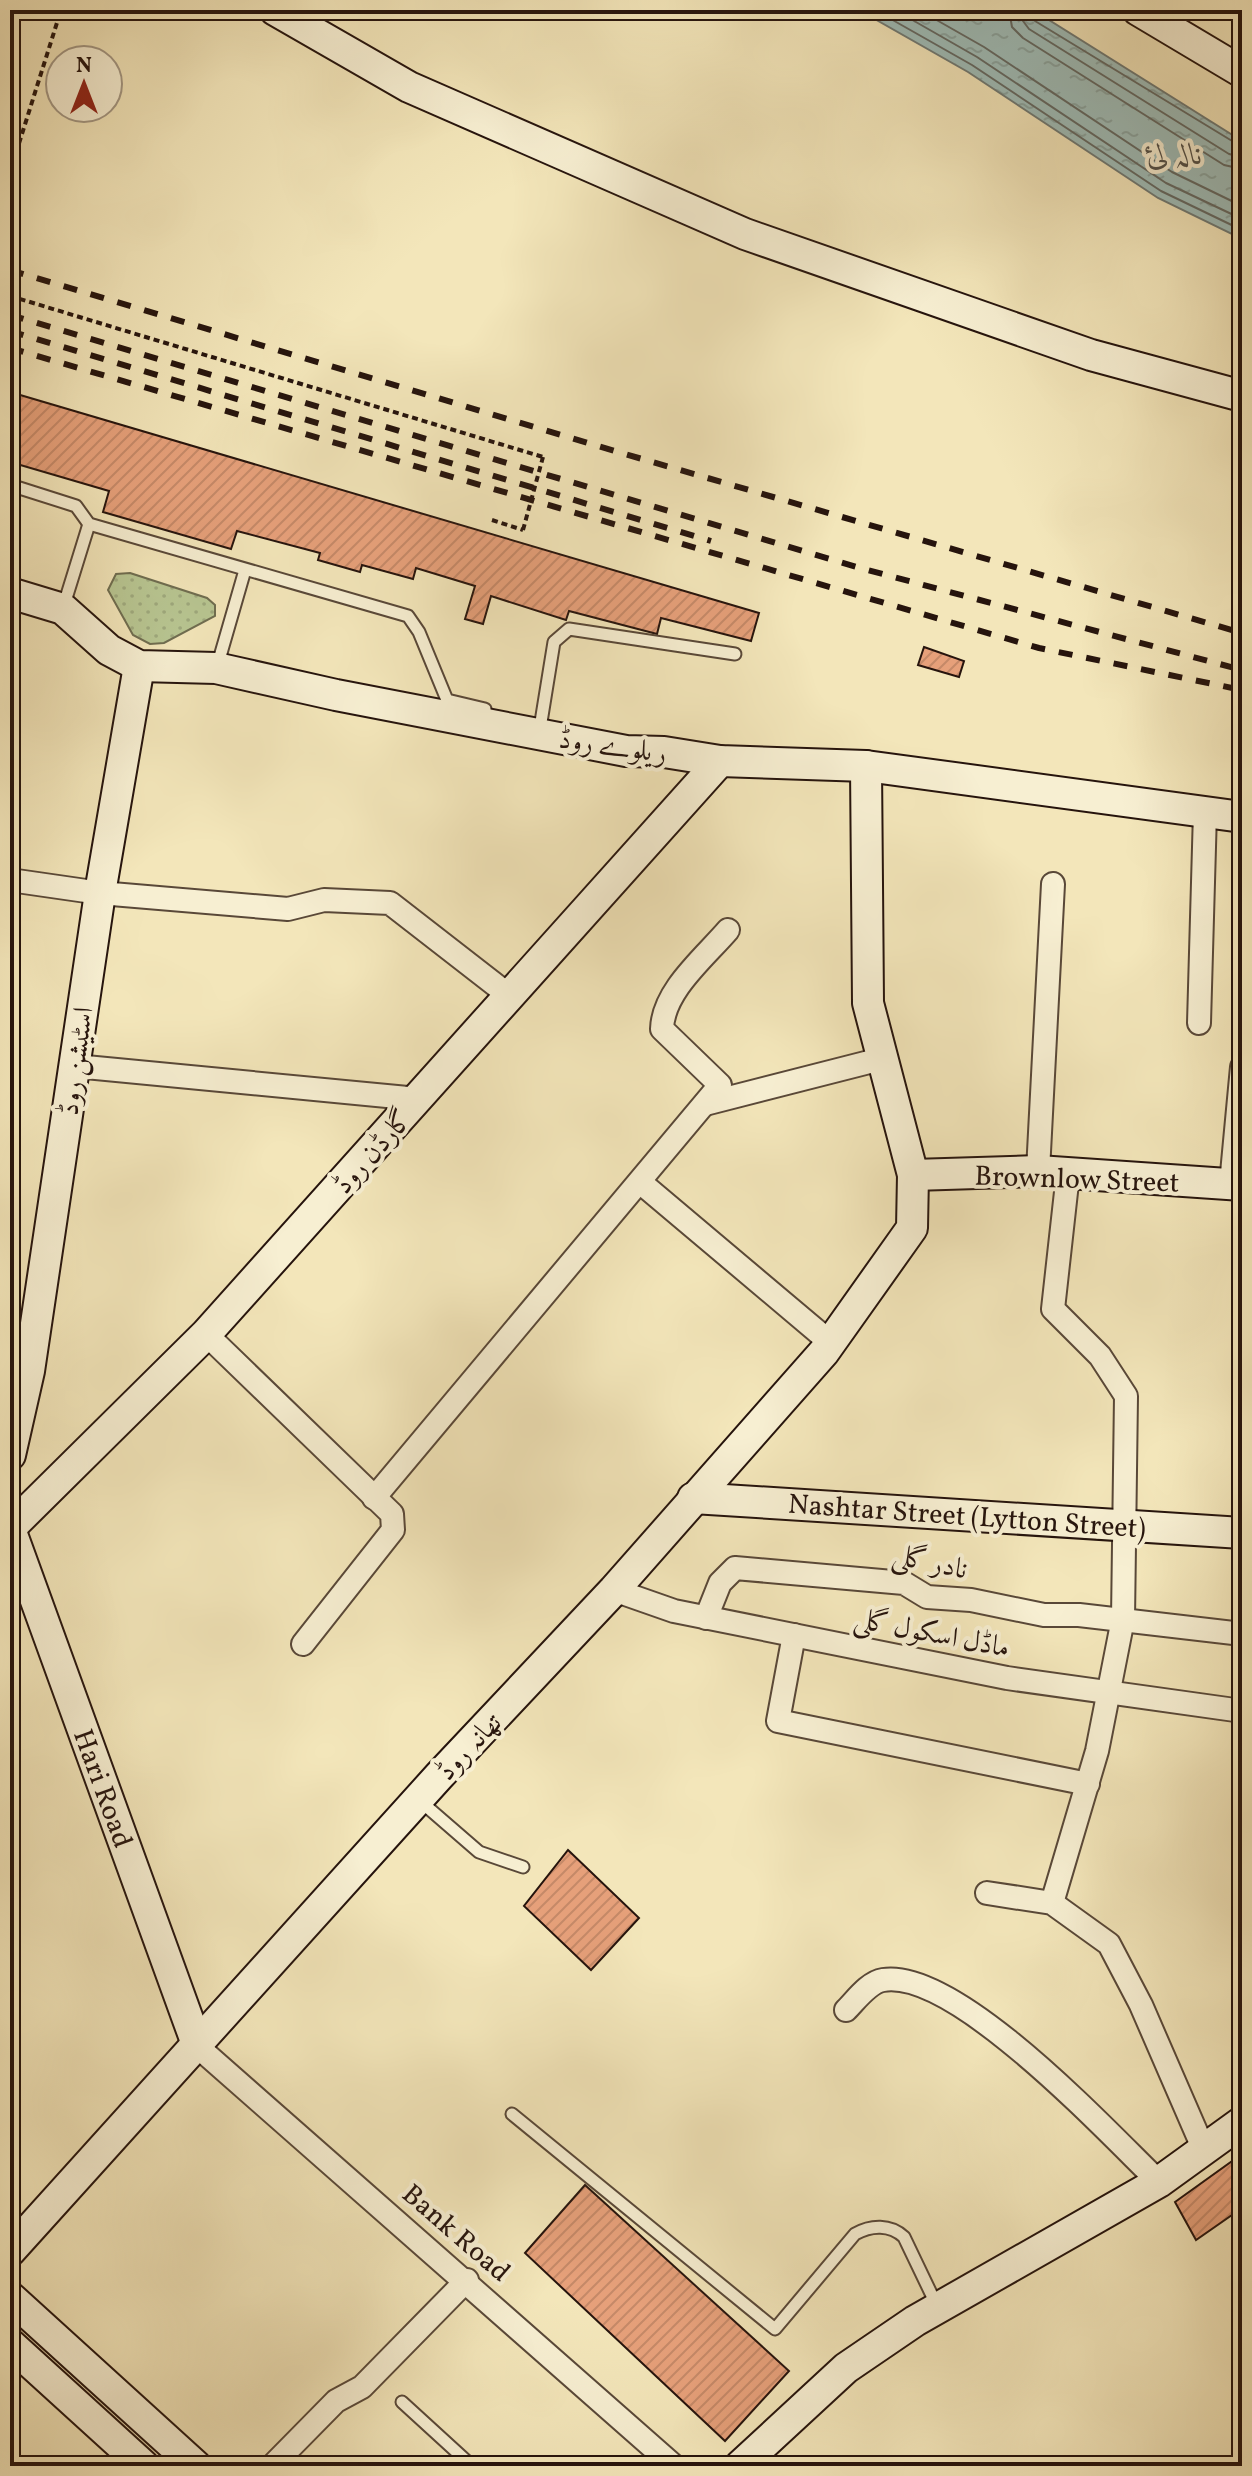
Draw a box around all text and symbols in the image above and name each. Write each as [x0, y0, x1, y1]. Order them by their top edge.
north arrow [44, 44, 124, 124]
text: N [76, 51, 92, 82]
water label: نالہ لئ [1145, 135, 1203, 177]
street label: ریلوے روڈ [556, 721, 669, 774]
street label: اسٹیشن روڈ [51, 1004, 104, 1118]
street label: گارڈن روڈ [325, 1102, 422, 1204]
street label: Brownlow Street [974, 1157, 1180, 1204]
street label: Nashtar Street (Lytton Street) [787, 1486, 1147, 1549]
street label: نادر گلی [888, 1536, 971, 1590]
street label: ماڈل اسکول گلی [850, 1600, 1013, 1669]
street label: تھانہ روڈ [428, 1705, 512, 1790]
street label: Hari Road [62, 1724, 141, 1854]
street label: Bank Road [393, 2176, 518, 2292]

